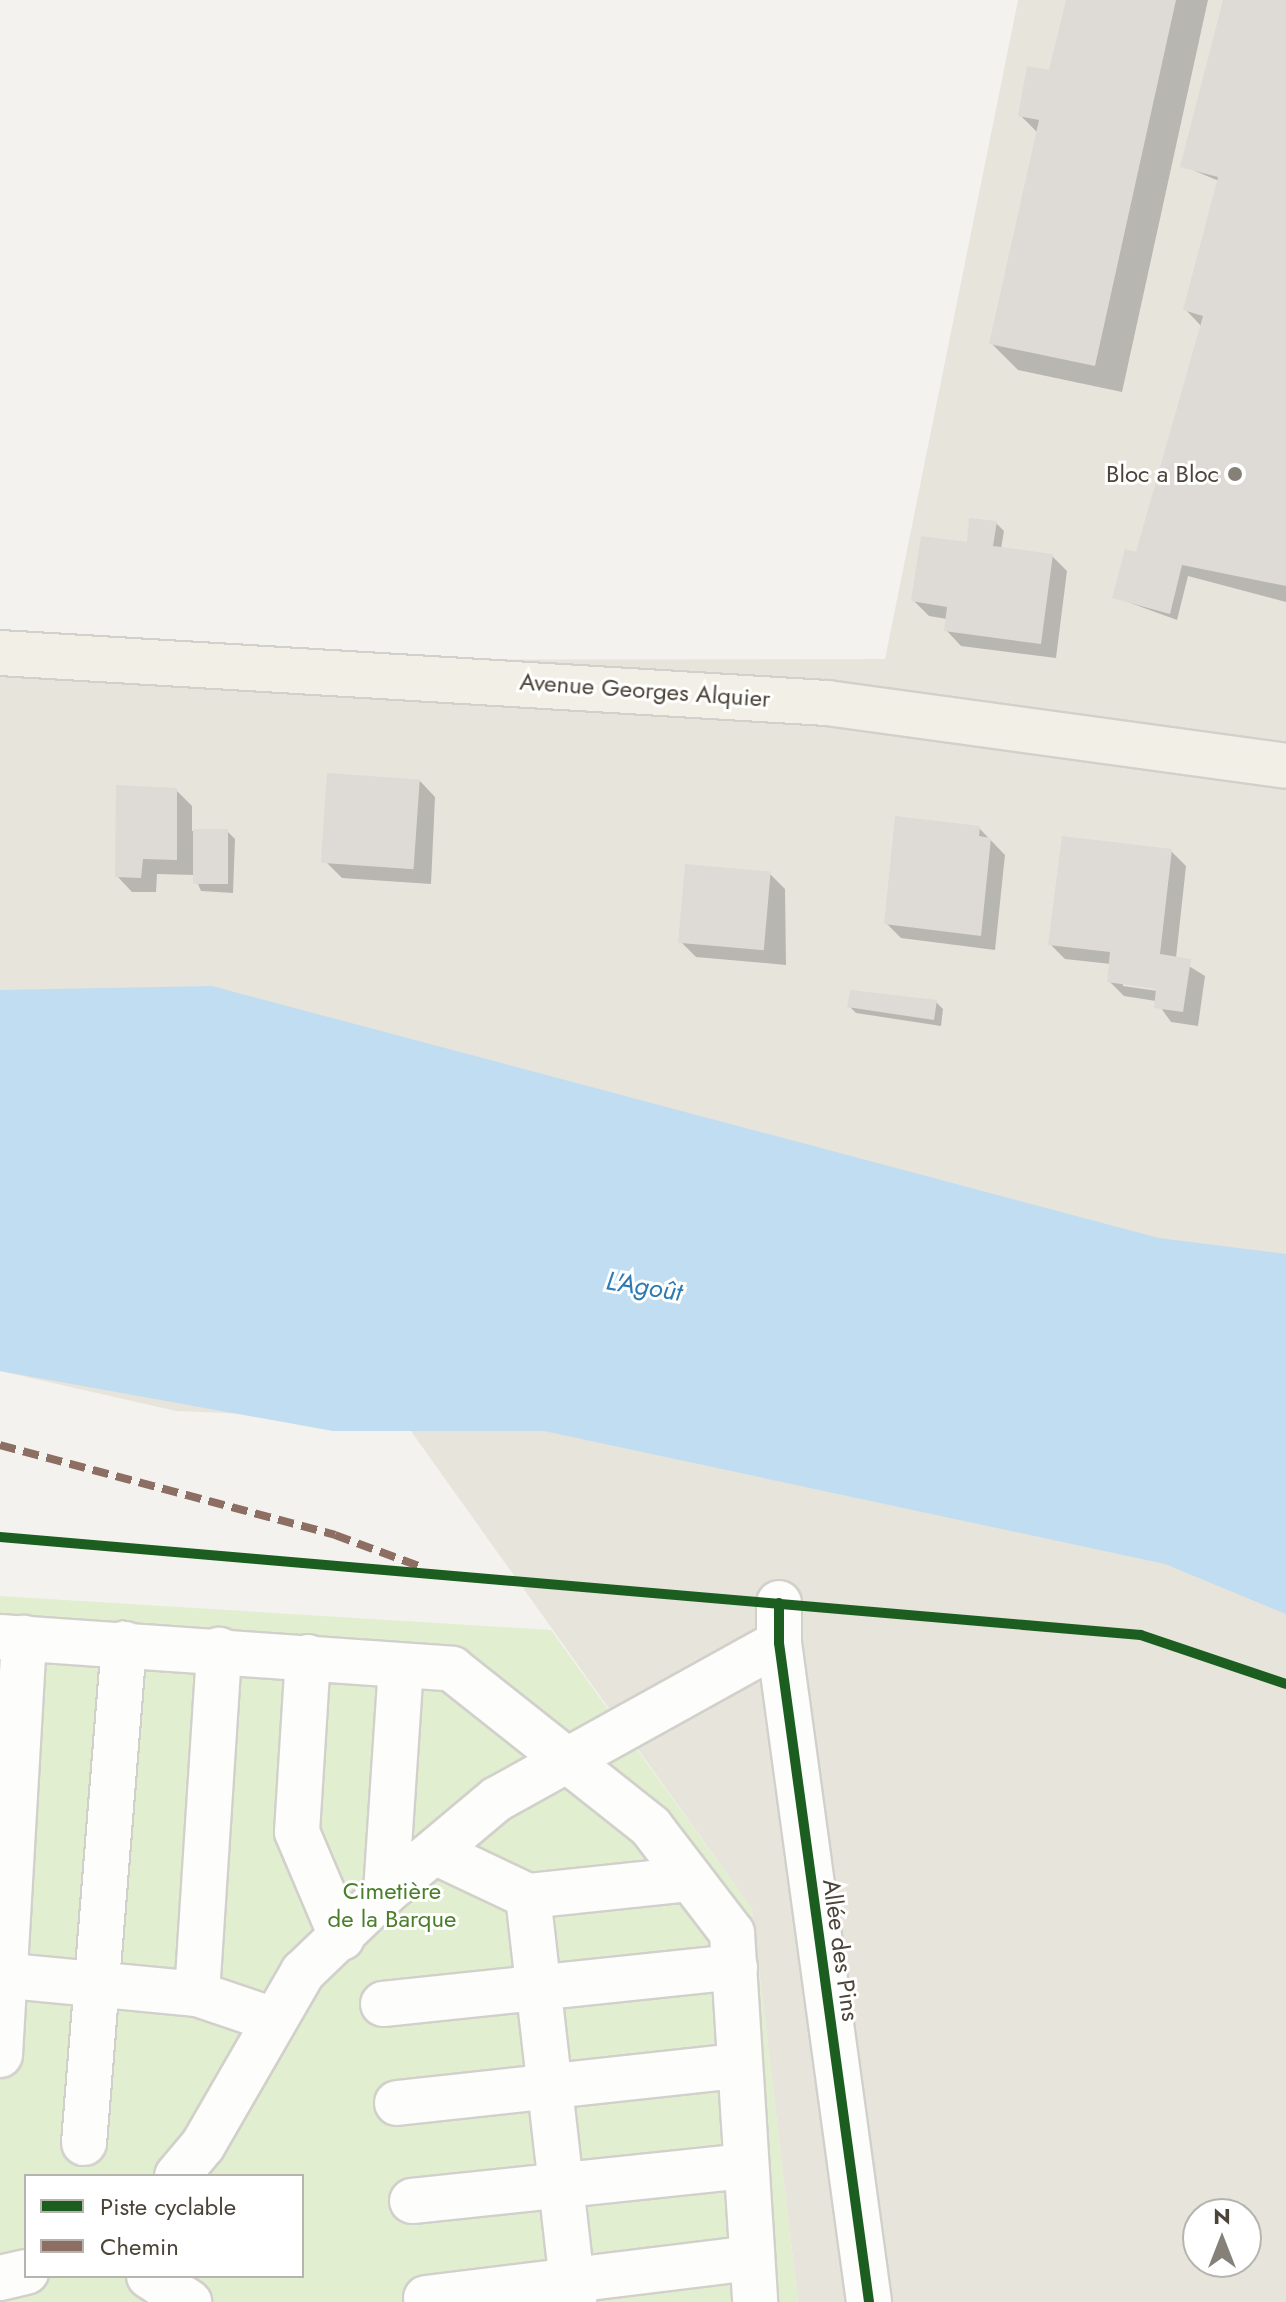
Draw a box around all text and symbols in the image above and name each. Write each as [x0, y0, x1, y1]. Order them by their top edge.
place label: Bloc a Bloc [1106, 460, 1219, 488]
marker: Bloc a Bloc [1226, 465, 1244, 483]
street label: Avenue Georges Alquier [519, 667, 771, 713]
water label: L'Agoût [604, 1266, 684, 1308]
park label: Cimetière de la Barque [328, 1877, 456, 1933]
street label: Allée des Pins [817, 1877, 865, 2023]
legend [24, 2174, 304, 2278]
text: Piste cyclable [100, 2189, 236, 2224]
north arrow [1182, 2198, 1262, 2278]
text: N [1213, 2200, 1231, 2232]
text: Chemin [100, 2229, 179, 2264]

